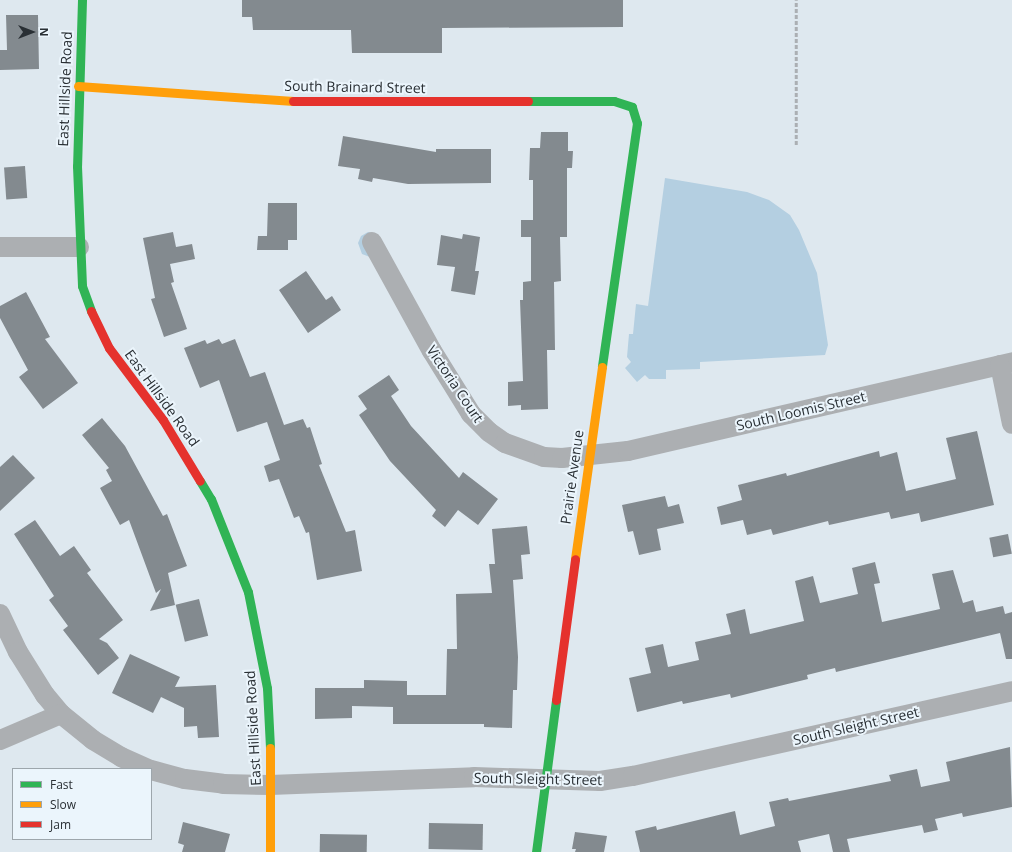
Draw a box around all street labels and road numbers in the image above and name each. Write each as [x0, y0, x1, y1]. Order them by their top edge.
street label: East Hillside Road [55, 31, 75, 147]
street label: South Brainard Street [284, 77, 426, 97]
street label: Victoria Court [423, 342, 487, 426]
street label: East Hillside Road [121, 346, 203, 450]
street label: South Loomis Street [735, 388, 867, 434]
street label: Prairie Avenue [557, 429, 587, 525]
street label: East Hillside Road [242, 670, 264, 786]
street label: South Sleight Street [792, 703, 920, 749]
street label: South Sleight Street [474, 769, 602, 789]

